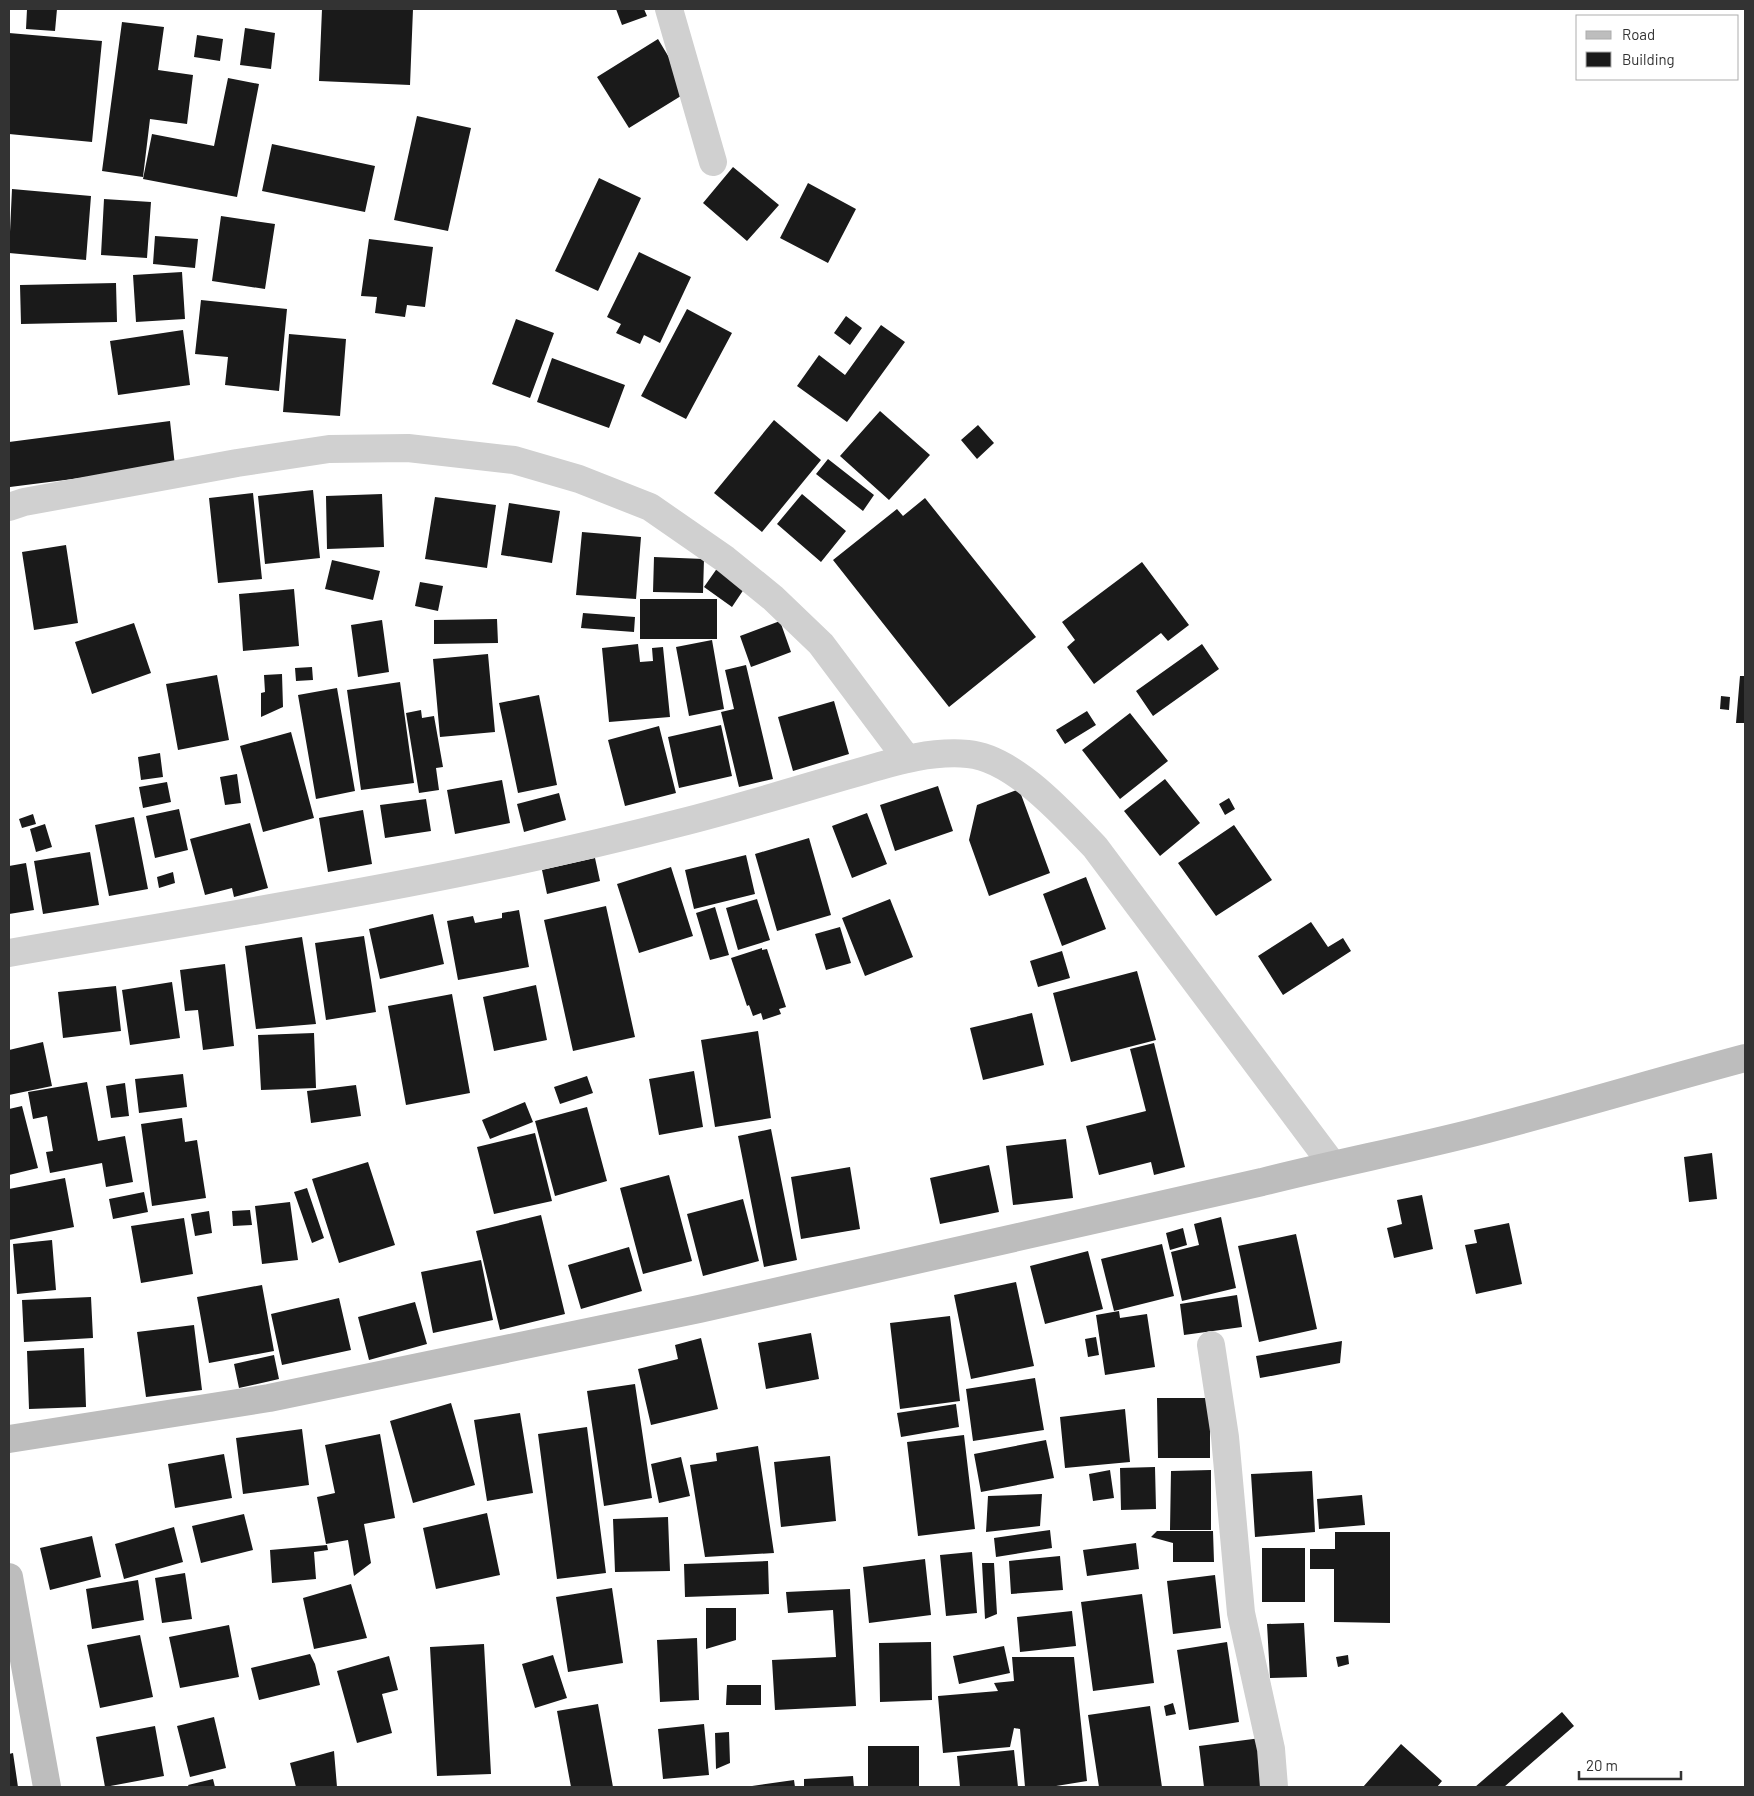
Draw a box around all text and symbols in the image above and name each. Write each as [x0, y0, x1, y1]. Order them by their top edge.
legend [1576, 15, 1739, 80]
text: Road [1622, 25, 1655, 43]
text: Building [1622, 50, 1675, 68]
scale bar [1579, 1748, 1682, 1780]
text: 20 m [1586, 1756, 1618, 1774]

